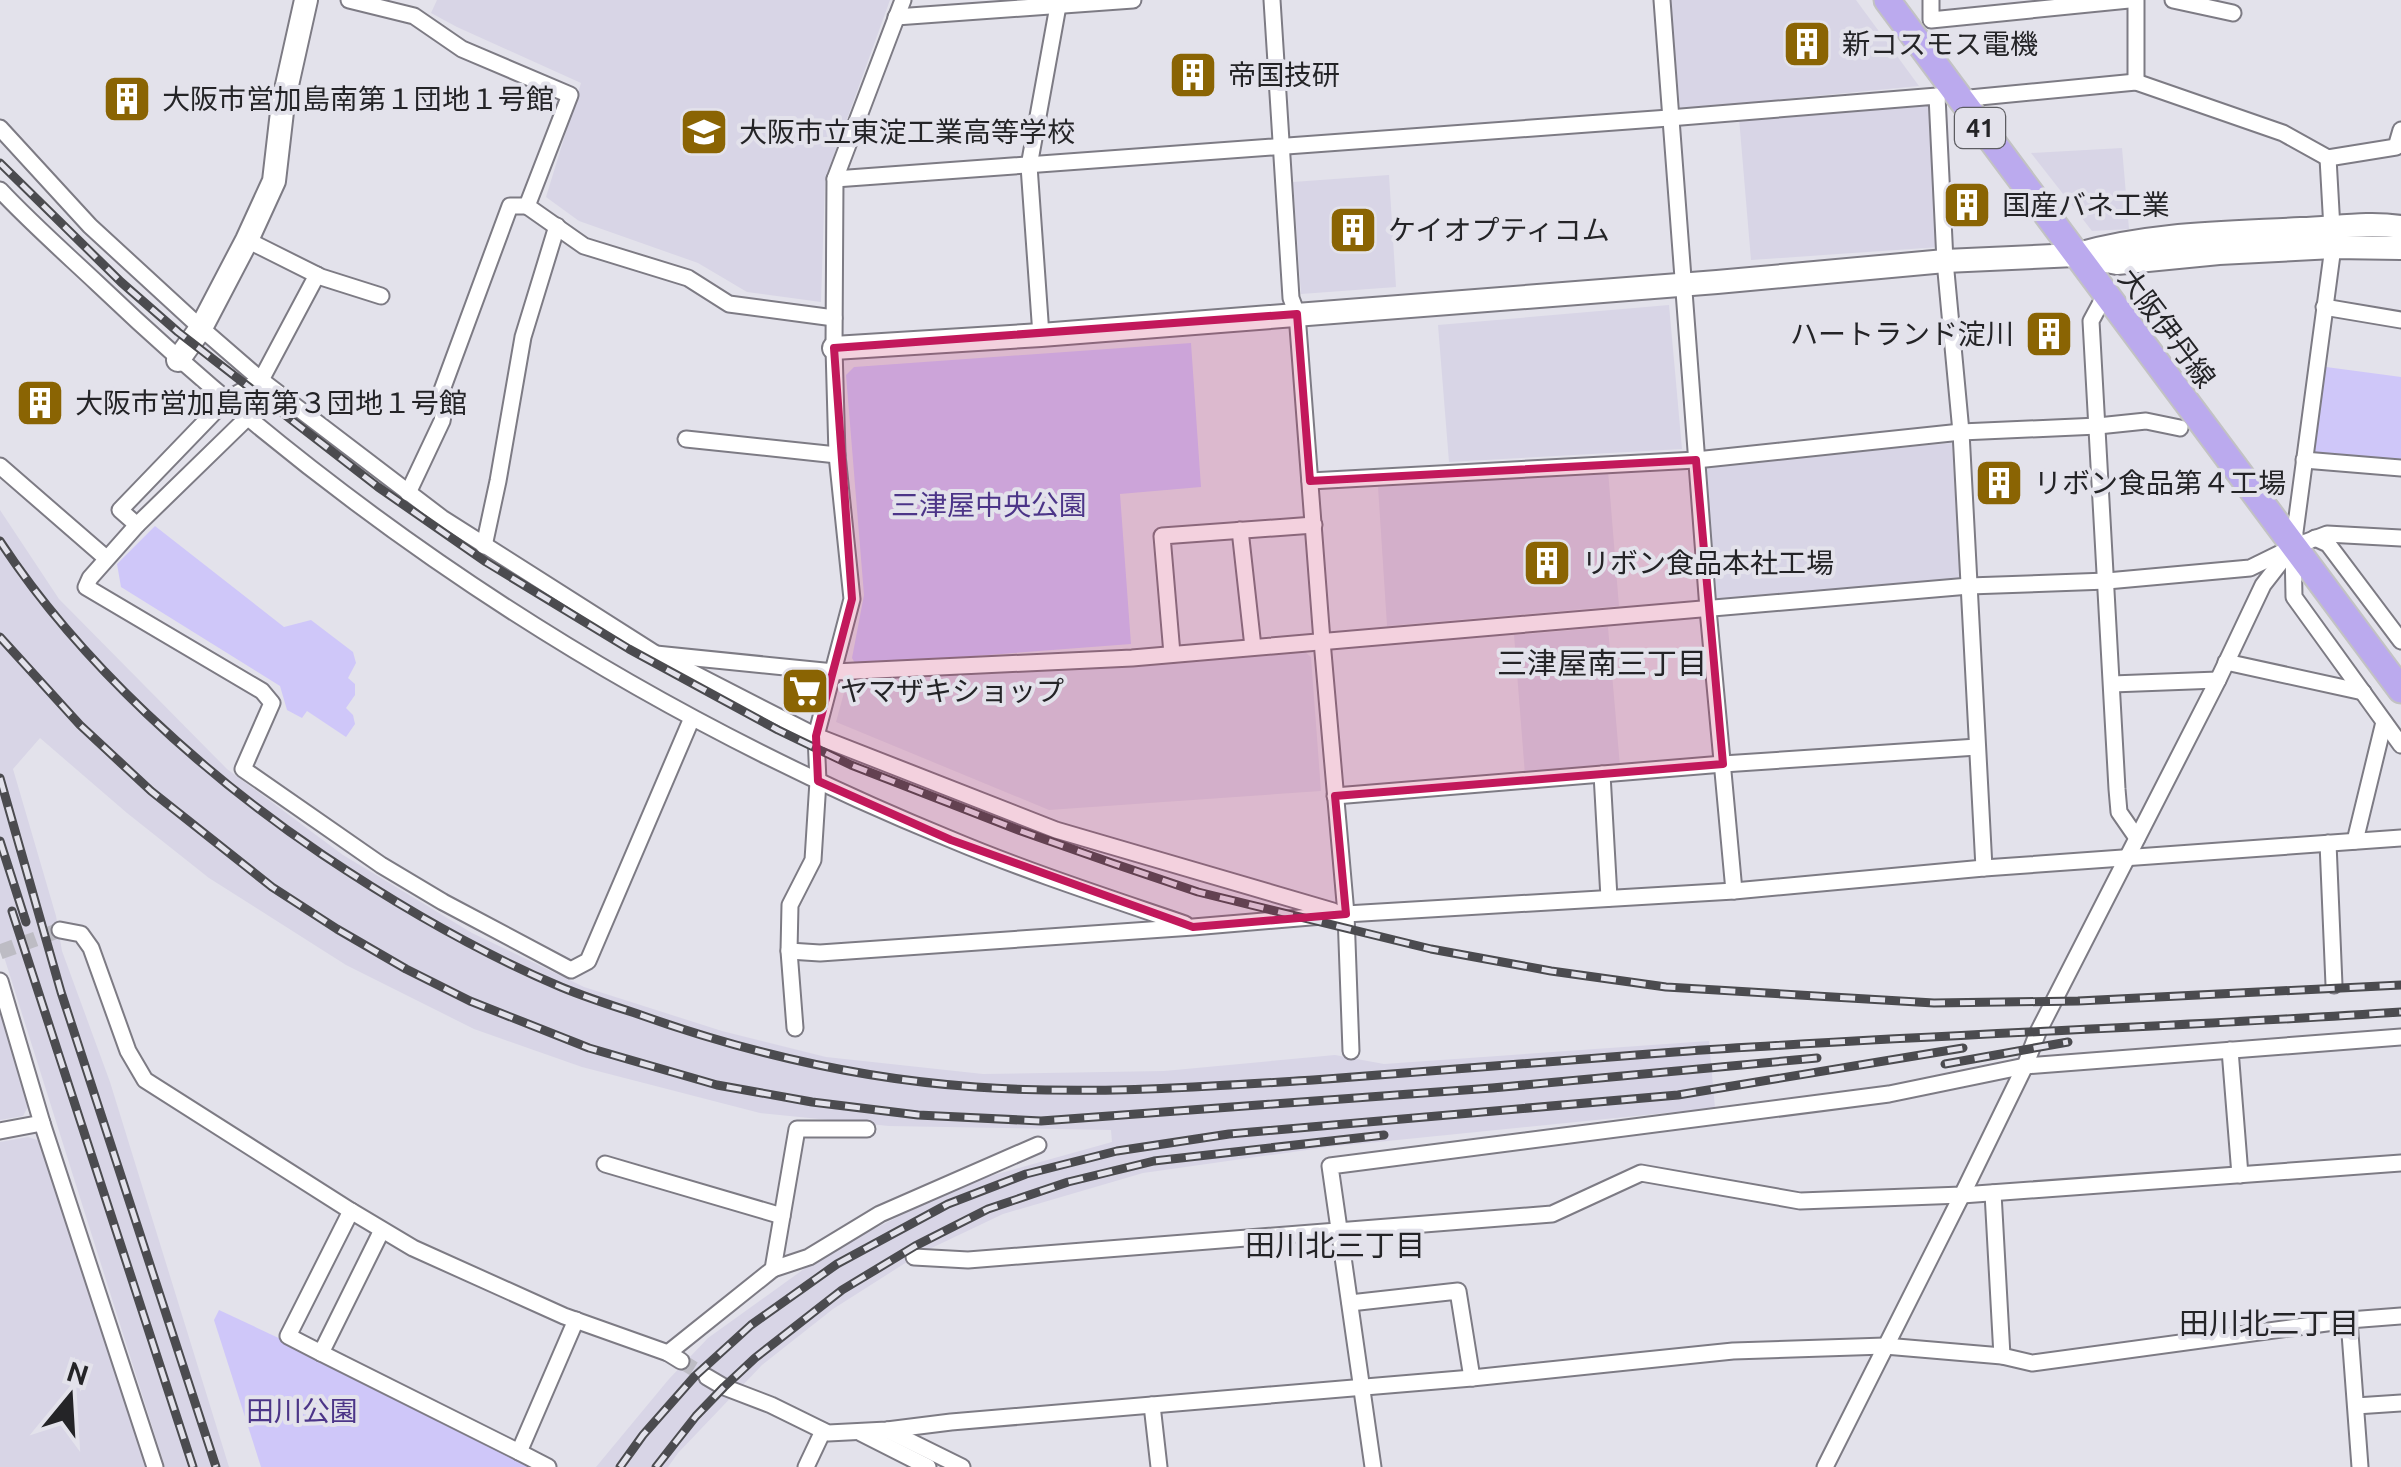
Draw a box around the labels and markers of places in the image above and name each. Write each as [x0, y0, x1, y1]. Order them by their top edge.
building icon: 新コスモス電機 [1781, 18, 1833, 70]
place label: 新コスモス電機 [1842, 28, 2038, 59]
building icon: 帝国技研 [1167, 49, 1219, 101]
place label: 帝国技研 [1228, 59, 1340, 90]
building icon: 大阪市営加島南第１団地１号館 [101, 73, 153, 125]
place label: 大阪市営加島南第１団地１号館 [162, 83, 554, 114]
school or university icon: 大阪市立東淀工業高等学校 [678, 106, 730, 158]
place label: 大阪市立東淀工業高等学校 [739, 116, 1075, 147]
building icon: 国産バネ工業 [1941, 179, 1993, 231]
place label: 国産バネ工業 [2002, 189, 2170, 220]
building icon: ケイオプティコム [1327, 204, 1379, 256]
place label: ケイオプティコム [1388, 214, 1610, 245]
building icon: ハートランド淀川 [2023, 308, 2075, 360]
place label: ハートランド淀川 [1790, 318, 2014, 349]
building icon: 大阪市営加島南第３団地１号館 [14, 377, 66, 429]
place label: 大阪市営加島南第３団地１号館 [75, 387, 467, 418]
building icon: リボン食品第４工場 [1973, 457, 2025, 509]
place label: リボン食品第４工場 [2034, 467, 2286, 498]
building icon: リボン食品本社工場 [1521, 537, 1573, 589]
place label: リボン食品本社工場 [1582, 547, 1834, 578]
supermarket icon: ヤマザキショップ [779, 665, 831, 717]
place label: ヤマザキショップ [840, 675, 1064, 706]

